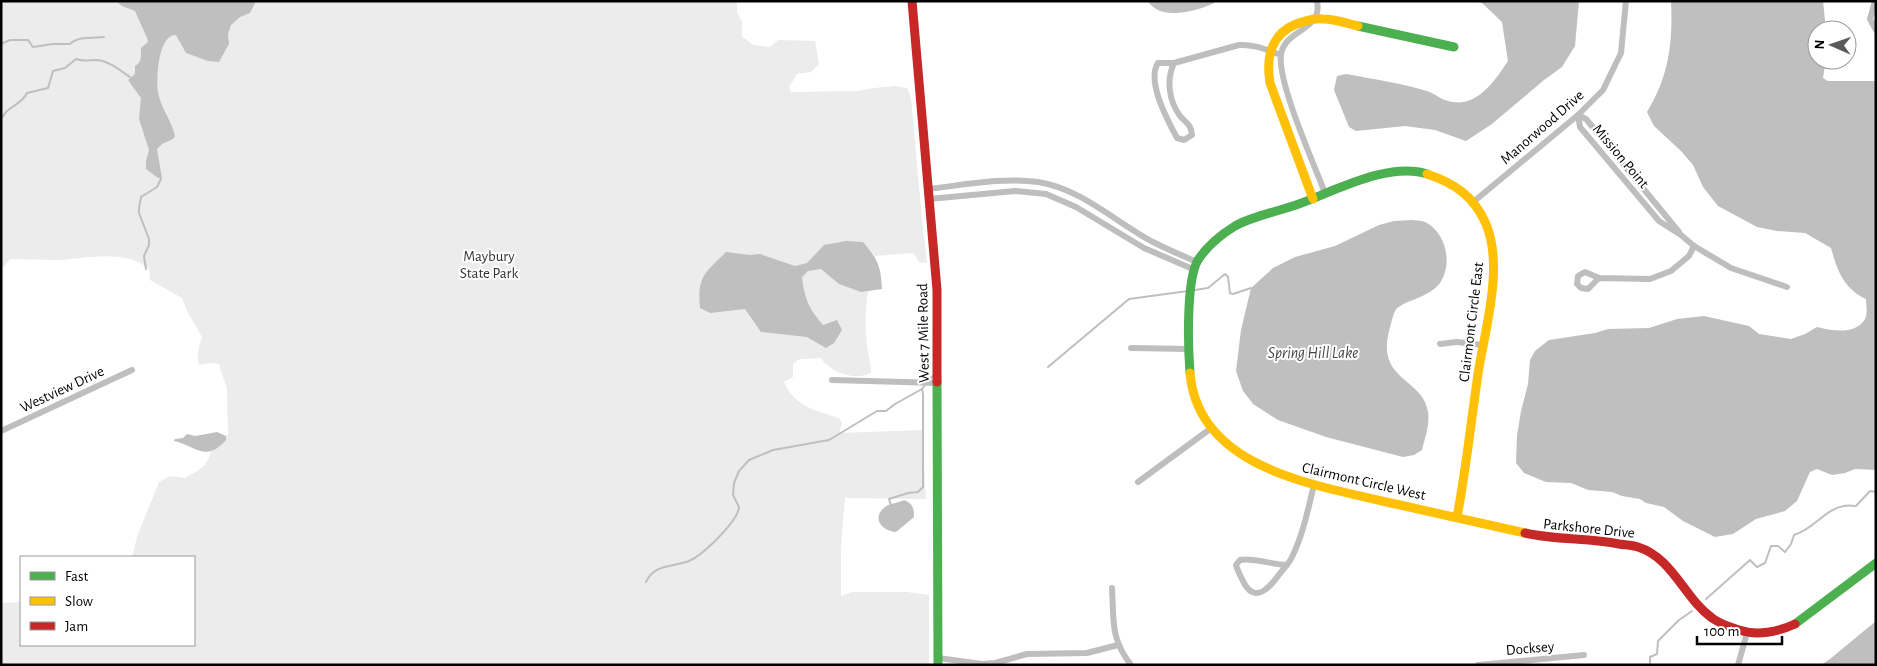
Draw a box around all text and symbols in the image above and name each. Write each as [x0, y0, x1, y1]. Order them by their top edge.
north arrow [1807, 20, 1857, 70]
text: N [1813, 39, 1827, 50]
street label: Manorwood Drive [1498, 87, 1587, 167]
street label: Mission Point [1590, 121, 1652, 191]
park label: Maybury State Park [460, 249, 518, 281]
street label: Clairmont Circle East [1457, 261, 1486, 383]
street label: West 7 Mile Road [915, 283, 932, 383]
water label: Spring Hill Lake [1268, 345, 1358, 362]
street label: Westview Drive [18, 363, 107, 415]
street label: Clairmont Circle West [1301, 460, 1427, 503]
street label: Parkshore Drive [1542, 516, 1635, 541]
legend [20, 556, 195, 646]
text: Fast [65, 569, 89, 584]
text: Slow [65, 594, 93, 609]
scale bar [1697, 614, 1782, 646]
text: Jam [65, 619, 88, 634]
text: 100 m [1704, 624, 1739, 639]
street label: Docksey [1505, 639, 1555, 658]

